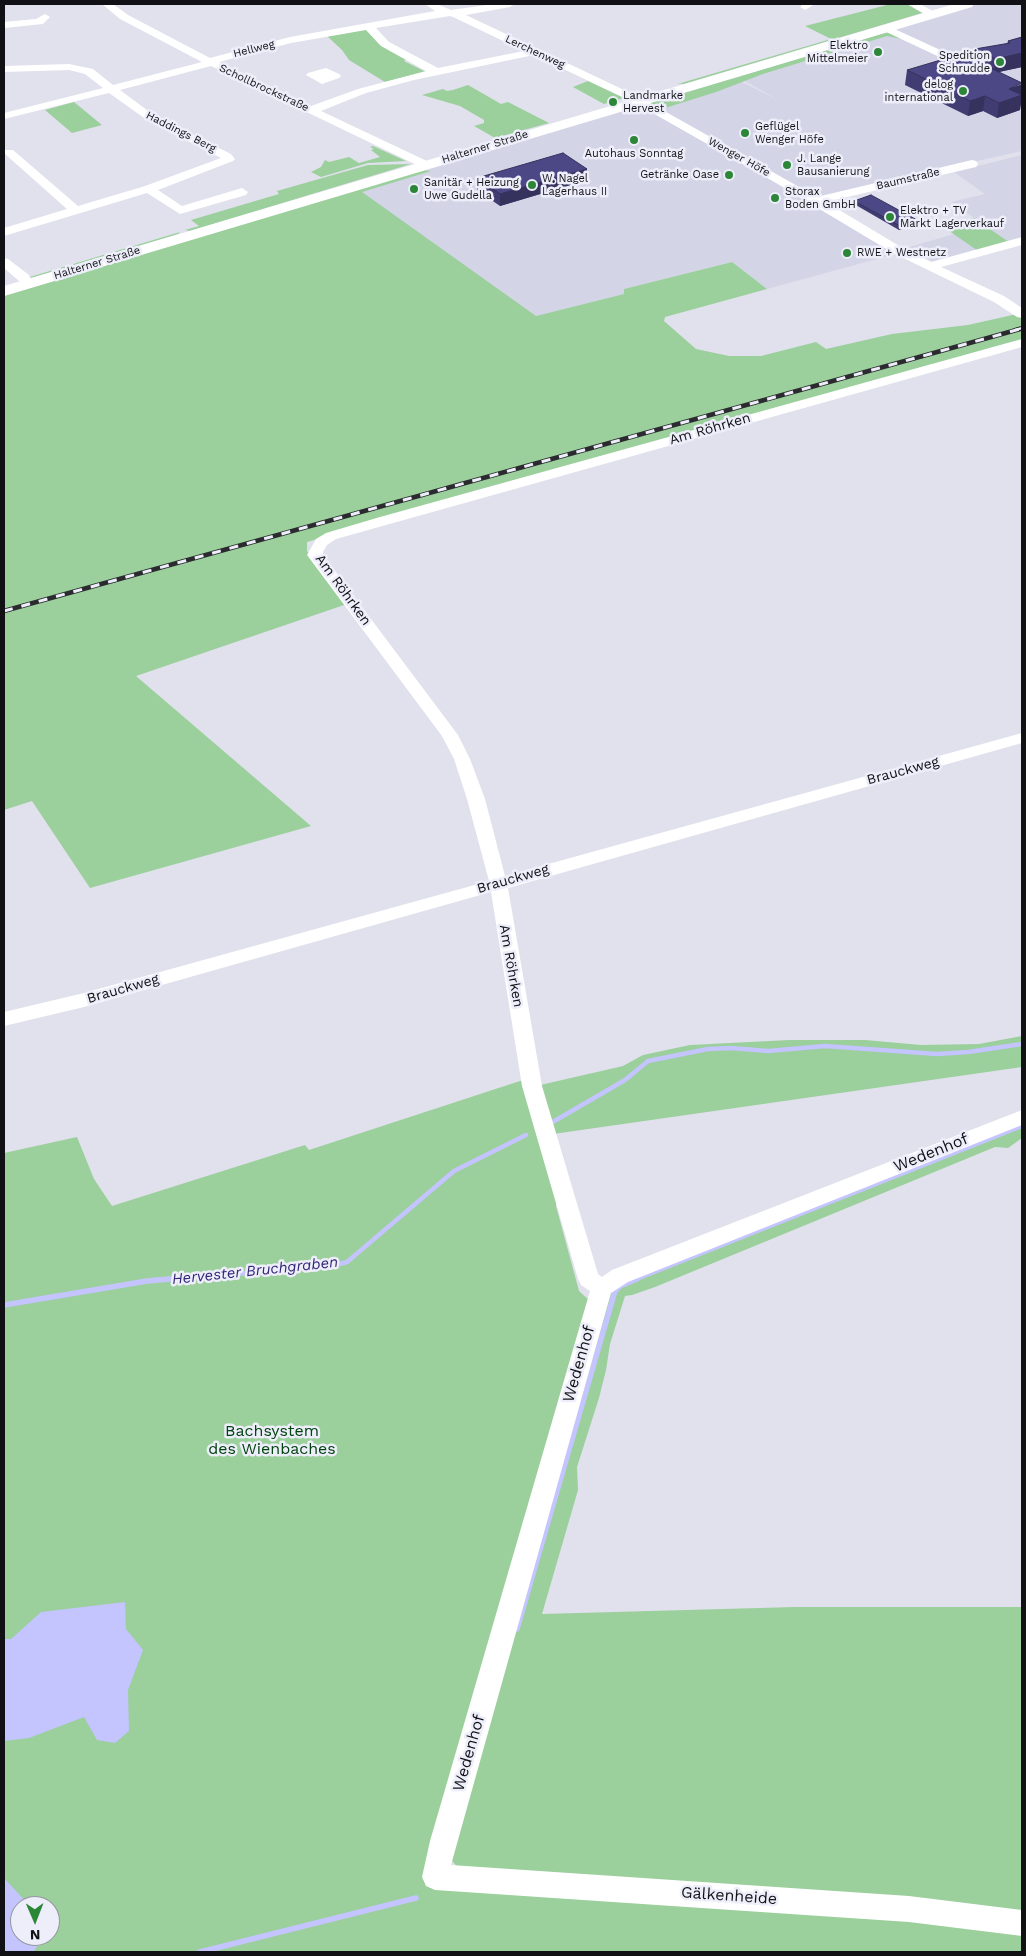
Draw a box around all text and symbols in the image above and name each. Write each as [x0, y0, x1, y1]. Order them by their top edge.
street label: Lerchenweg [503, 32, 567, 72]
street label: Hellweg [232, 38, 276, 60]
place label: Elektro Mittelmeier [807, 39, 868, 65]
marker: Elektro Mittelmeier [872, 46, 884, 58]
place label: Spedition Schrudde [939, 49, 990, 75]
marker: Spedition Schrudde [994, 56, 1006, 68]
street label: Schollbrockstraße [217, 61, 311, 115]
place label: delog international [885, 78, 953, 104]
marker: delog international [957, 85, 969, 97]
place label: Landmarke Hervest [623, 89, 683, 115]
marker: Landmarke Hervest [607, 96, 619, 108]
street label: Haddings Berg [144, 109, 218, 155]
place label: Geflügel Wenger Höfe [755, 120, 824, 146]
marker: Geflügel Wenger Höfe [739, 127, 751, 139]
street label: Halterner Straße [440, 128, 530, 166]
marker: Autohaus Sonntag [628, 134, 640, 146]
street label: Wenger Höfe [706, 135, 772, 179]
place label: Autohaus Sonntag [585, 147, 683, 161]
place label: J. Lange Bausanierung [797, 152, 869, 178]
marker: J. Lange Bausanierung [781, 159, 793, 171]
street label: Baumstraße [875, 165, 941, 193]
place label: Getränke Oase [640, 168, 719, 182]
marker: Getränke Oase [723, 169, 735, 181]
place label: W. Nagel Lagerhaus II [542, 172, 607, 198]
place label: Sanitär + Heizung Uwe Gudella [424, 176, 519, 202]
marker: W. Nagel Lagerhaus II [526, 179, 538, 191]
marker: Sanitär + Heizung Uwe Gudella [408, 183, 420, 195]
place label: Storax Boden GmbH [785, 185, 856, 211]
marker: Storax Boden GmbH [769, 192, 781, 204]
place label: Elektro + TV Markt Lagerverkauf [900, 204, 1004, 230]
marker: Elektro + TV Markt Lagerverkauf [884, 211, 896, 223]
street label: Halterner Straße [52, 244, 142, 282]
place label: RWE + Westnetz [857, 246, 946, 260]
marker: RWE + Westnetz [841, 247, 853, 259]
street label: Am Röhrken [667, 409, 753, 449]
street label: Am Röhrken [312, 551, 374, 629]
street label: Brauckweg [865, 753, 941, 789]
street label: Brauckweg [475, 861, 551, 897]
street label: Am Röhrken [495, 923, 527, 1009]
street label: Brauckweg [85, 971, 161, 1007]
street label: Wedenhof [891, 1129, 971, 1177]
water label: Hervester Bruchgraben [171, 1253, 339, 1289]
street label: Wedenhof [559, 1323, 599, 1405]
park label: Bachsystem des Wienbaches [208, 1421, 336, 1459]
street label: Wedenhof [449, 1712, 489, 1794]
street label: Gälkenheide [680, 1883, 778, 1909]
north arrow [10, 1896, 60, 1946]
text: N [30, 1927, 41, 1943]

